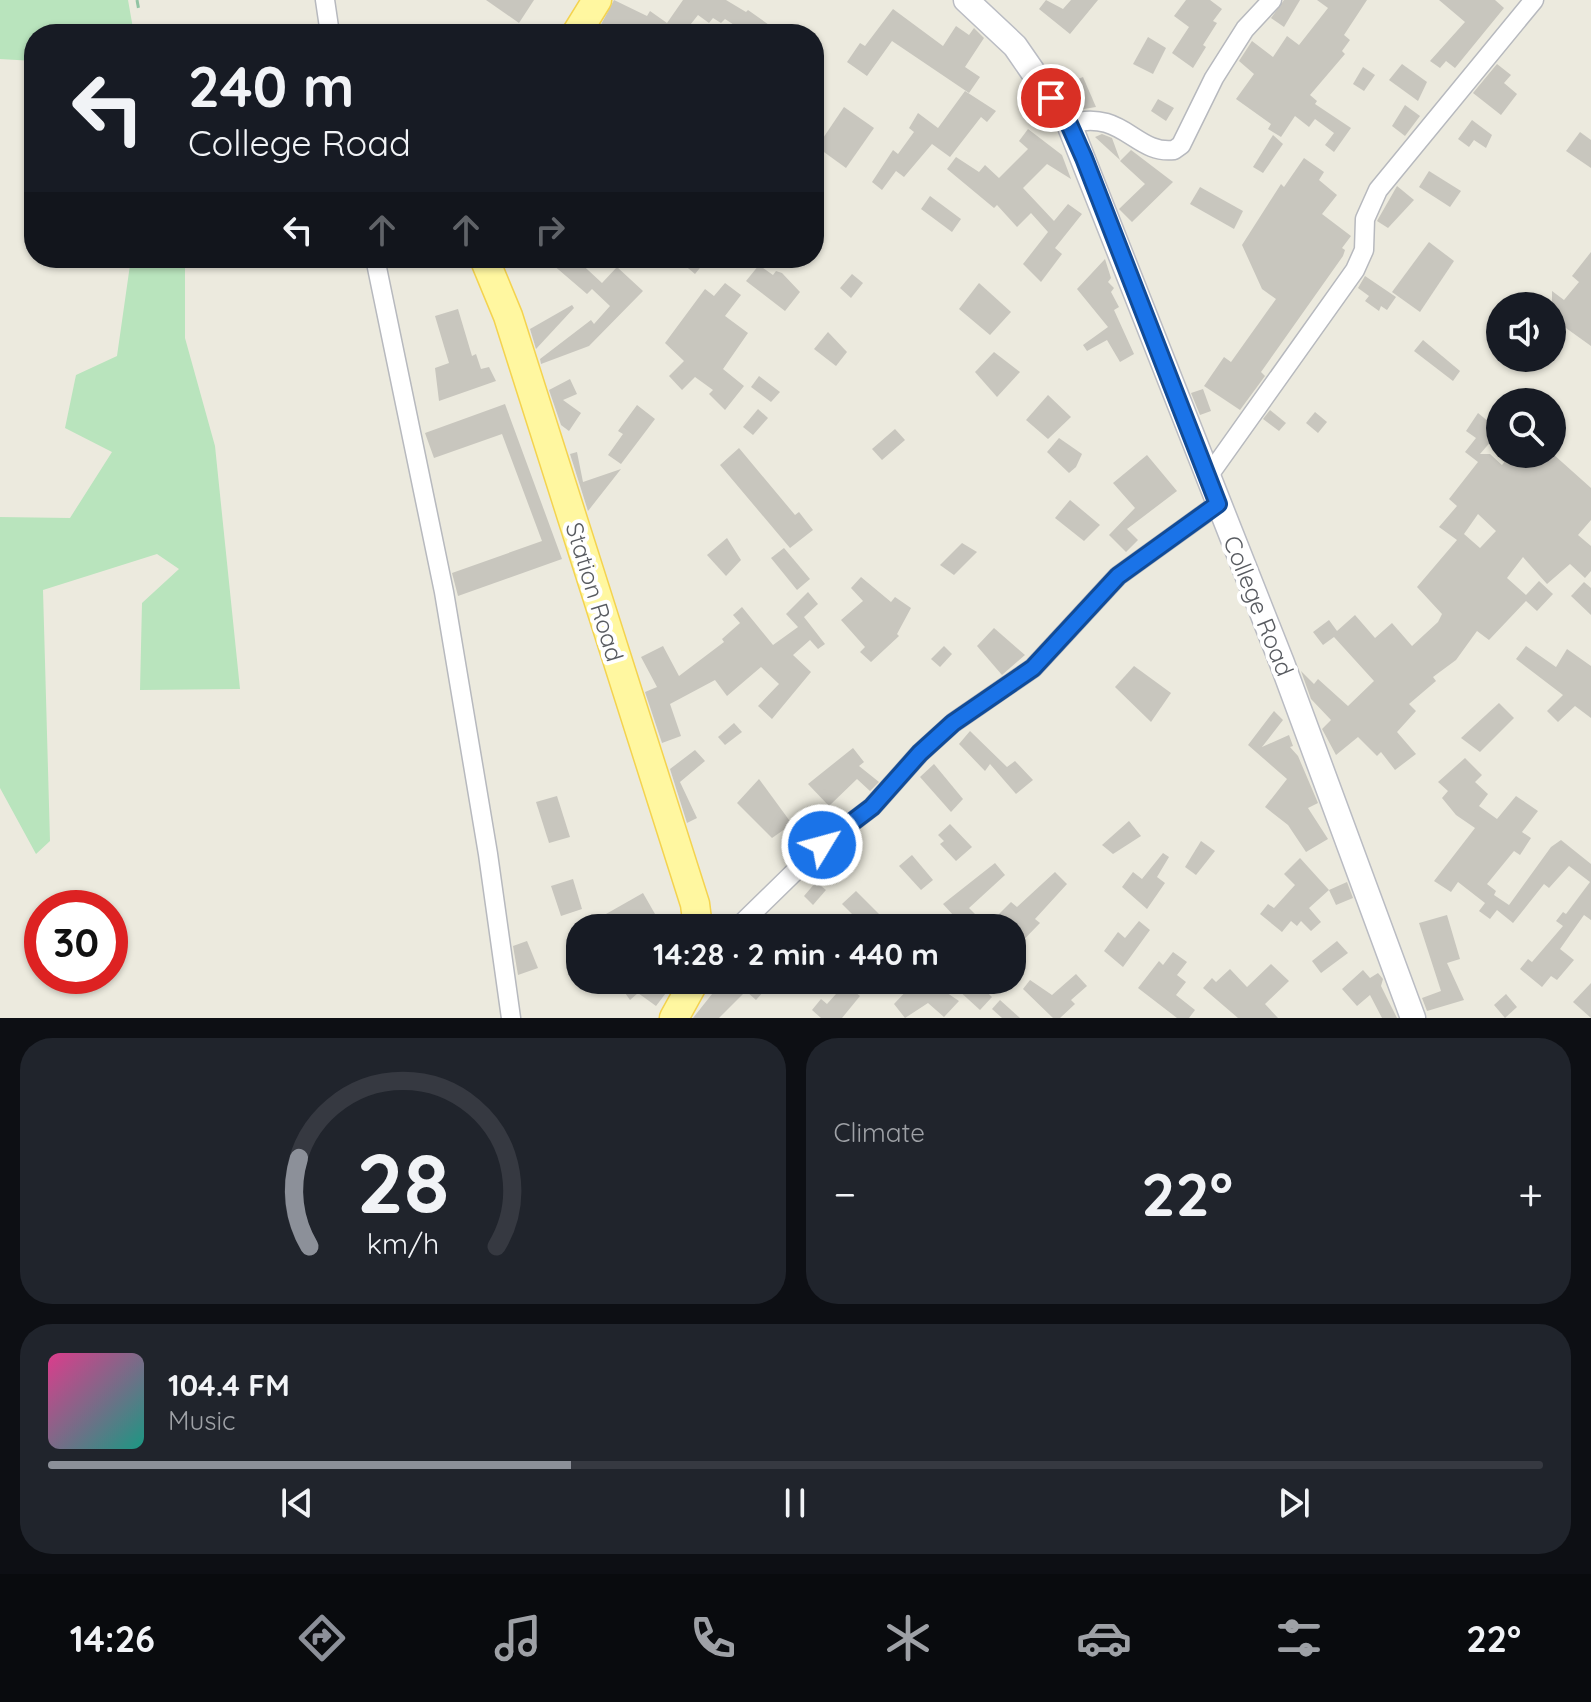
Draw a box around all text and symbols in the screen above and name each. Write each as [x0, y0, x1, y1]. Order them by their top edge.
text: 240 m [188, 51, 355, 121]
icon: left [56, 56, 160, 160]
pin [1017, 64, 1085, 132]
icon: arrive [1029, 76, 1073, 120]
text: College Road [188, 120, 411, 165]
icon: left [276, 208, 320, 252]
icon: ahead [360, 208, 404, 252]
icon: ahead [444, 208, 488, 252]
icon: right [528, 208, 572, 252]
map controls [1486, 292, 1566, 468]
button: sound [1486, 292, 1566, 372]
button: search [1486, 388, 1566, 468]
street label: Station Road [560, 519, 630, 665]
street label: College Road [1217, 531, 1301, 680]
position arrow [780, 803, 864, 887]
speed limit sign: 30 [24, 890, 128, 994]
text: 14:28 · 2 min · 440 m [653, 935, 939, 973]
text: Climate [834, 1116, 925, 1149]
text: 28 [356, 1130, 449, 1234]
text: 22° [1141, 1156, 1233, 1231]
text: − [834, 1166, 856, 1221]
text: + [1518, 1166, 1543, 1221]
text: km/h [366, 1225, 439, 1261]
text: 104.4 FM [168, 1366, 290, 1404]
text: Music [168, 1404, 236, 1437]
icon: previous [275, 1481, 319, 1525]
icon: pause [773, 1481, 817, 1525]
icon: next [1272, 1481, 1316, 1525]
icon: directions [294, 1610, 350, 1666]
icon: music [490, 1610, 546, 1666]
icon: phone [685, 1610, 741, 1666]
icon: climate [880, 1610, 936, 1666]
icon: car [1076, 1610, 1132, 1666]
icon: filters [1271, 1610, 1327, 1666]
text: 14:26 [70, 1616, 155, 1661]
text: 22° [1466, 1616, 1521, 1661]

